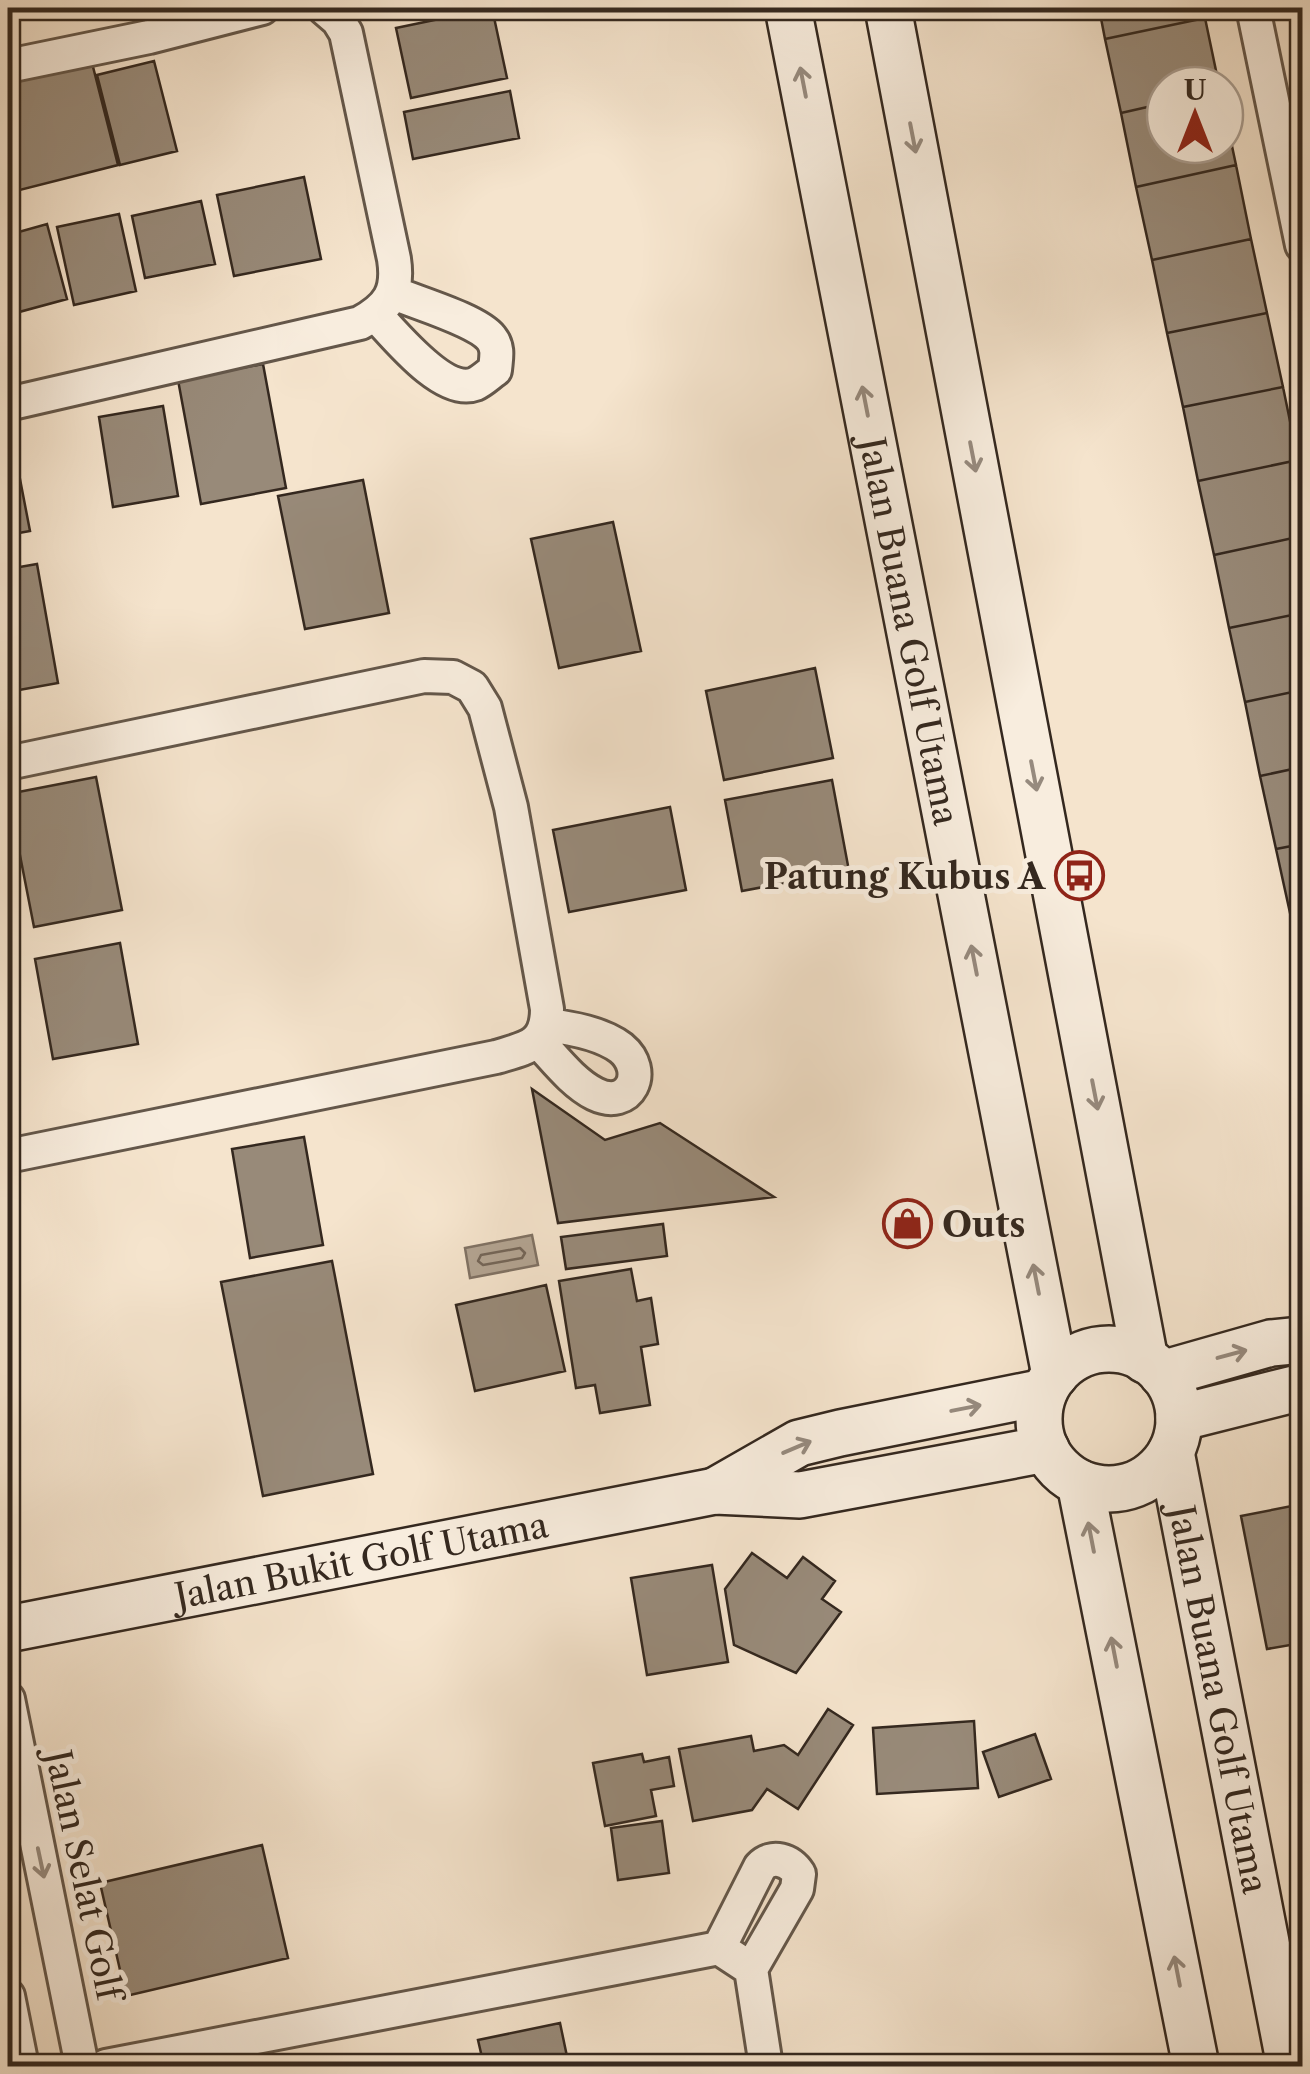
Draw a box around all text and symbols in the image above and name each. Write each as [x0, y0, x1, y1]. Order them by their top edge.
north arrow [1145, 65, 1245, 165]
one-way arrow [793, 66, 812, 98]
text: U [1184, 73, 1207, 107]
one-way arrow [904, 121, 923, 153]
one-way arrow [855, 385, 874, 417]
street label: Jalan Buana Golf Utama [850, 429, 969, 829]
one-way arrow [965, 440, 984, 472]
one-way arrow [1026, 759, 1045, 791]
bus stop icon: Patung Kubus A [1054, 850, 1106, 902]
place label: Patung Kubus A [764, 855, 1046, 898]
one-way arrow [964, 945, 983, 977]
one-way arrow [1086, 1079, 1105, 1111]
shop icon: Outs [881, 1198, 933, 1250]
place label: Outs [942, 1203, 1026, 1246]
one-way arrow [1026, 1264, 1045, 1296]
one-way arrow [1216, 1344, 1247, 1363]
one-way arrow [949, 1397, 981, 1416]
one-way arrow [781, 1437, 812, 1455]
street label: Jalan Buana Golf Utama [1159, 1497, 1278, 1898]
street label: Jalan Bukit Golf Utama [166, 1503, 552, 1618]
one-way arrow [1081, 1522, 1100, 1554]
one-way arrow [1104, 1636, 1123, 1669]
street label: Jalan Selat Golf [36, 1741, 132, 2007]
one-way arrow [32, 1847, 51, 1879]
one-way arrow [1167, 1956, 1186, 1988]

